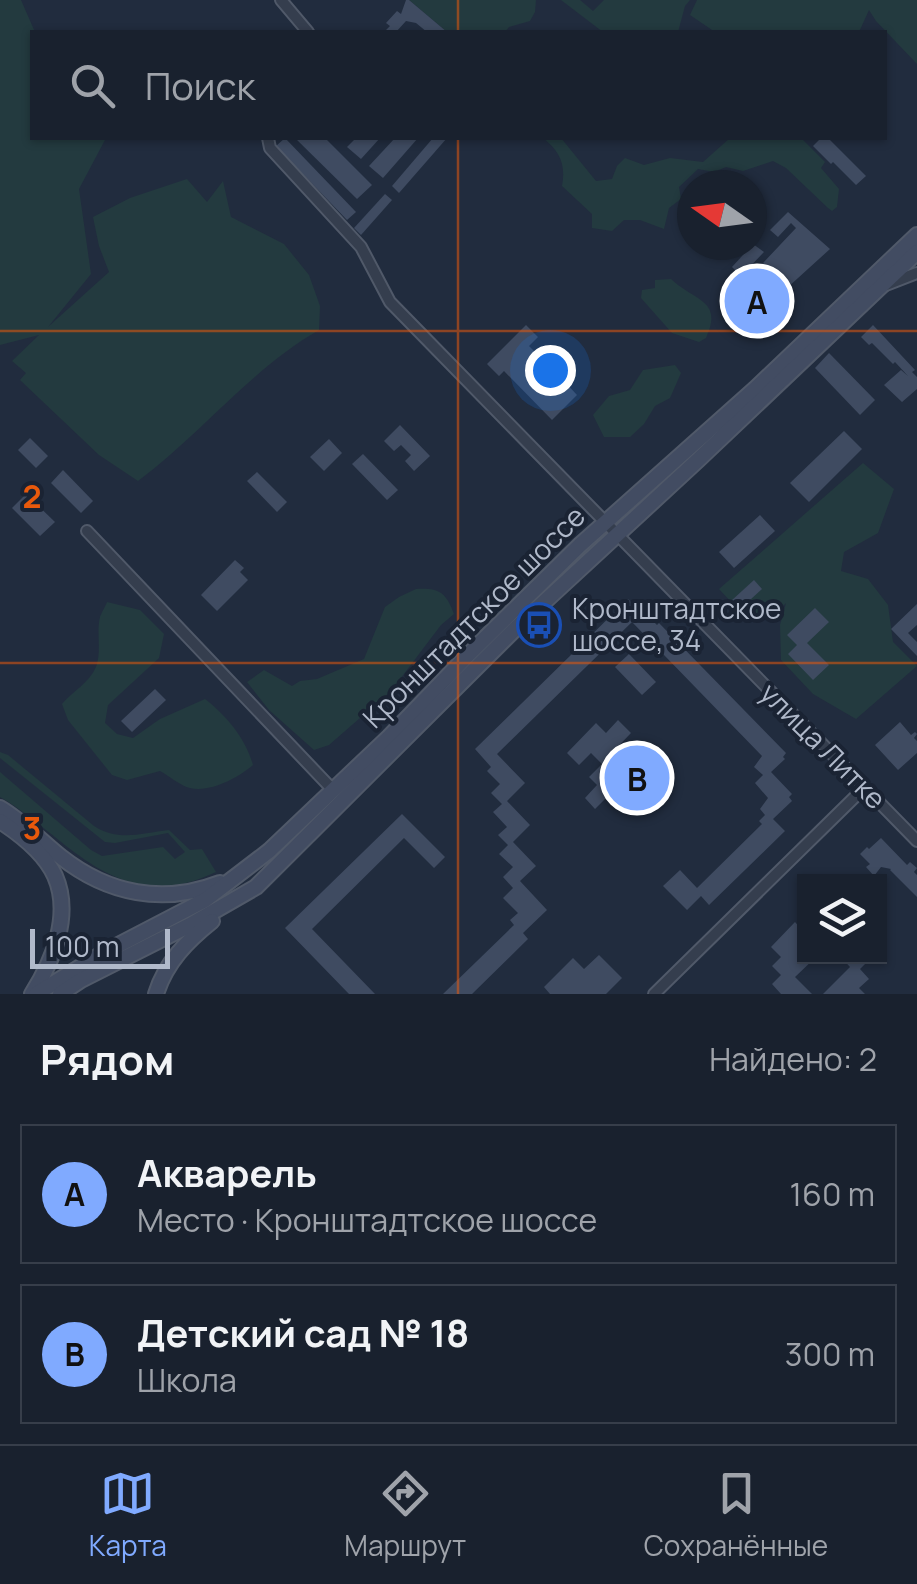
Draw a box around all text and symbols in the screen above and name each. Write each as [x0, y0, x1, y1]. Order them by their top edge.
search box [30, 30, 887, 140]
icon: search [65, 58, 120, 113]
text: Поиск [145, 59, 255, 111]
north arrow [677, 170, 767, 260]
pin: A [724, 264, 790, 338]
your location [525, 345, 576, 396]
text: 2 [22, 474, 42, 518]
street label: Кронштадтское шоссе [354, 497, 593, 736]
place label: Кронштадтское шоссе, 34 [572, 589, 781, 659]
bus stop icon: Кронштадтское шоссе, 34 [516, 602, 562, 648]
street label: улица Литке [752, 674, 895, 817]
pin: B [604, 740, 670, 816]
text: 3 [23, 806, 41, 850]
map controls [797, 874, 887, 964]
button: layers [797, 874, 887, 964]
scale bar [30, 924, 170, 968]
text: 100 m [45, 927, 119, 965]
text: Рядом [40, 1030, 174, 1088]
text: Найдено: 2 [709, 1037, 877, 1081]
text: Акварель [137, 1146, 317, 1198]
text: A [64, 1172, 85, 1216]
text: 160 m [790, 1172, 875, 1216]
text: Место · Кронштадтское шоссе [137, 1198, 597, 1242]
text: Детский сад № 18 [137, 1306, 469, 1358]
text: B [64, 1332, 85, 1376]
text: 300 m [785, 1332, 875, 1376]
text: Школа [137, 1358, 237, 1402]
tab: Карта [89, 1466, 167, 1564]
tab: Маршрут [344, 1466, 466, 1564]
tab: Сохранённые [644, 1466, 828, 1564]

